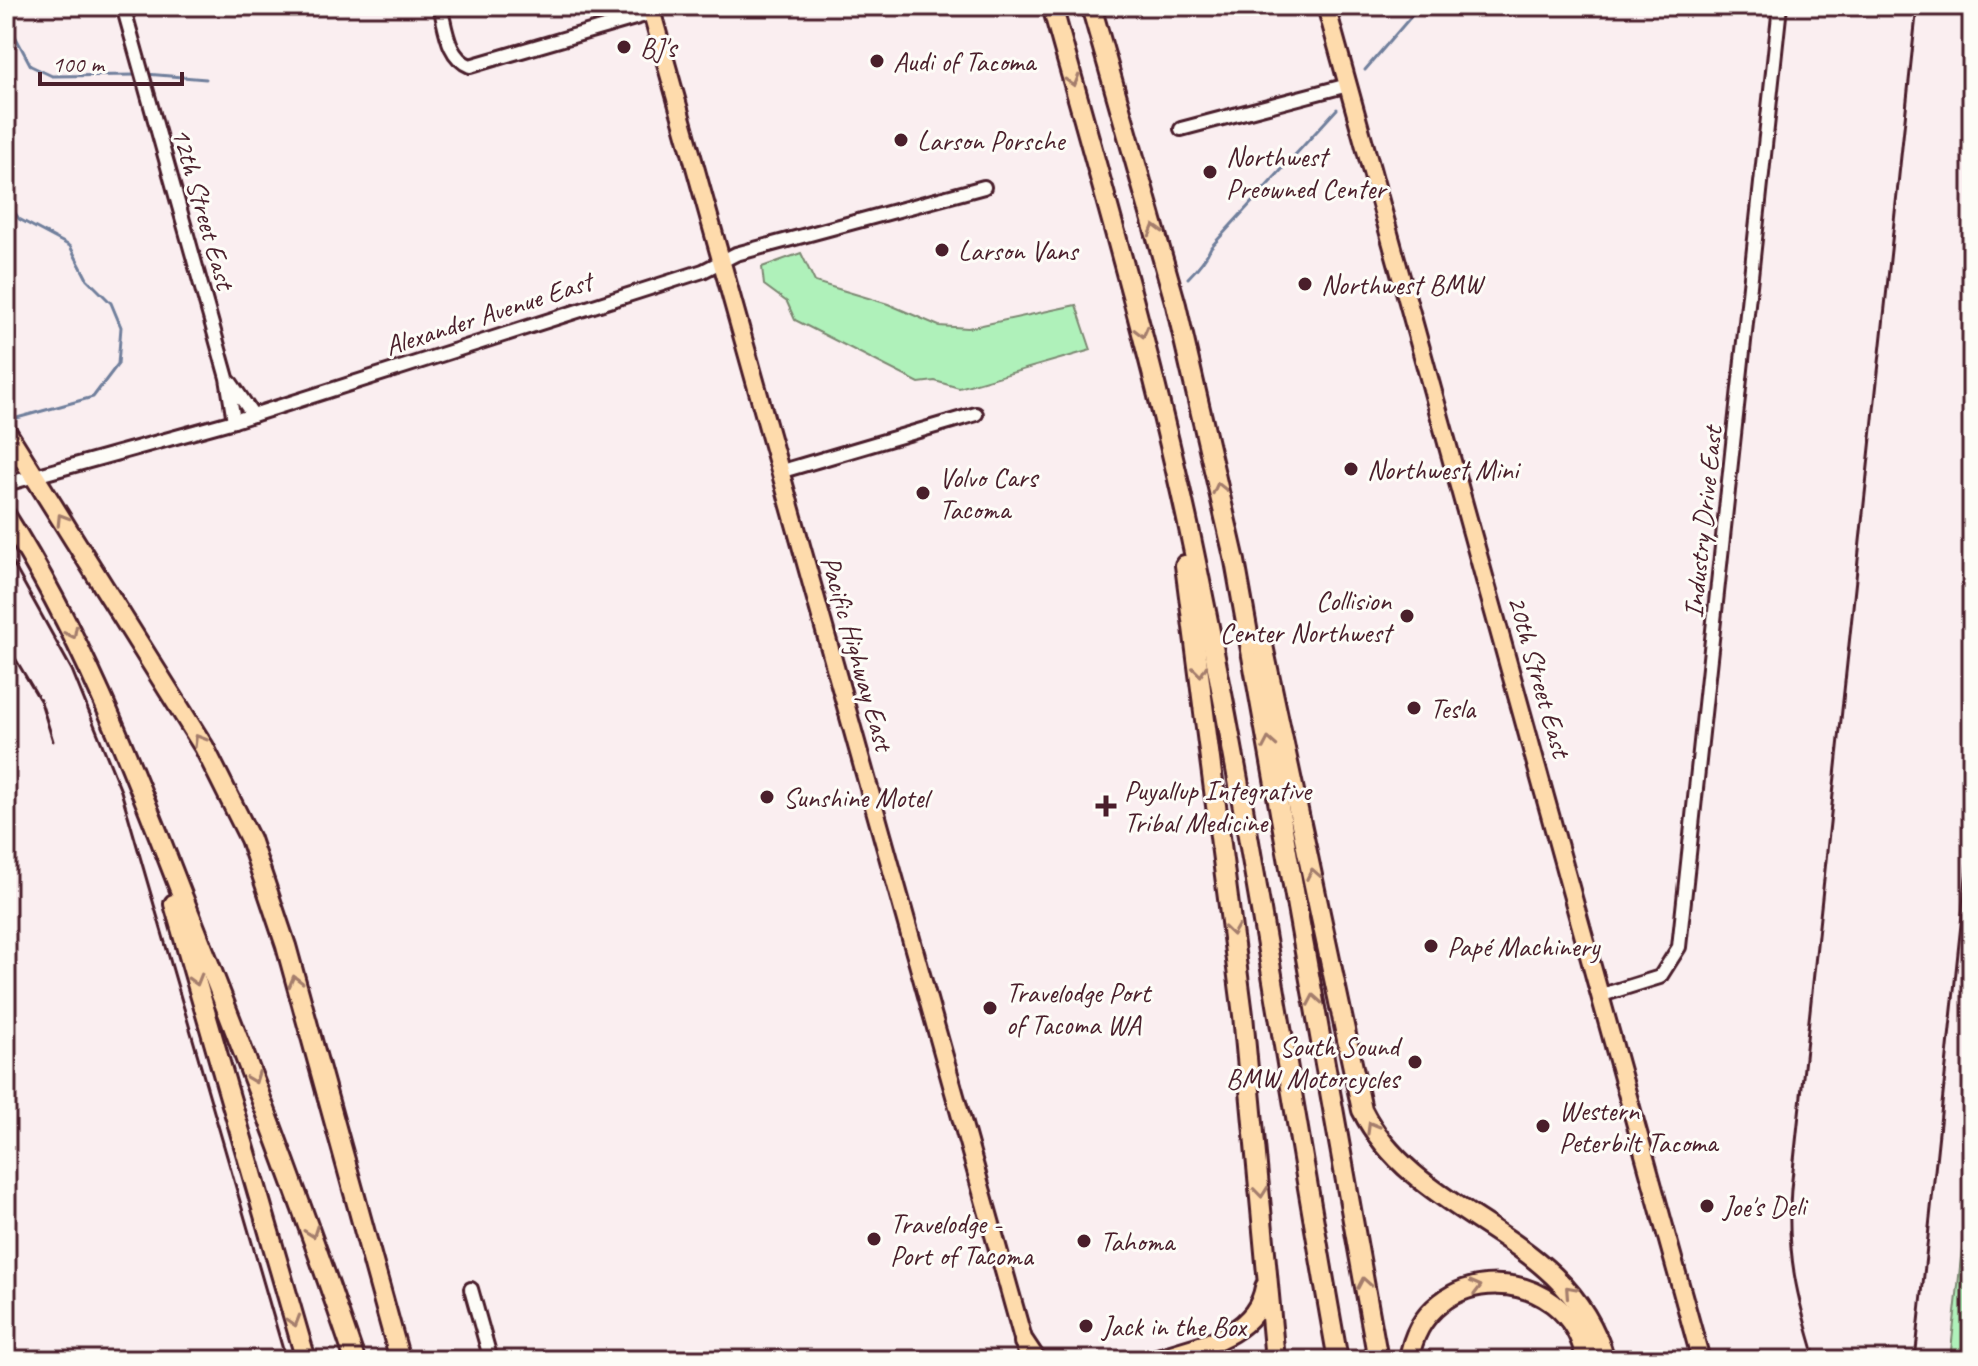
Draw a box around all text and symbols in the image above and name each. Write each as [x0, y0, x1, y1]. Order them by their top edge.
place label: BJ's [640, 30, 678, 65]
scale bar [40, 36, 182, 86]
marker: BJ's [615, 38, 633, 56]
place label: Audi of Tacoma [893, 44, 1038, 79]
text: 100 m [52, 49, 106, 79]
marker: Audi of Tacoma [868, 52, 886, 70]
one-way arrow [1064, 74, 1080, 88]
street label: 12th Street East [164, 123, 244, 295]
place label: Larson Porsche [917, 123, 1066, 158]
marker: Larson Porsche [892, 131, 910, 149]
place label: Northwest Preowned Center [1226, 139, 1388, 206]
marker: Northwest Preowned Center [1201, 163, 1219, 181]
one-way arrow [1148, 224, 1164, 238]
place label: Larson Vans [958, 233, 1080, 268]
marker: Larson Vans [933, 241, 951, 259]
street label: Alexander Avenue East [380, 262, 600, 363]
place label: Northwest BMW [1321, 267, 1485, 302]
marker: Northwest BMW [1296, 275, 1314, 293]
one-way arrow [1133, 324, 1150, 338]
street label: Industry Drive East [1675, 422, 1730, 619]
place label: Northwest Mini [1367, 452, 1522, 487]
place label: Volvo Cars Tacoma [939, 460, 1039, 527]
marker: Northwest Mini [1342, 460, 1360, 478]
one-way arrow [1211, 482, 1228, 496]
marker: Volvo Cars Tacoma [914, 484, 932, 502]
one-way arrow [57, 513, 72, 528]
street label: Pacific Highway East [813, 552, 903, 757]
place label: Collision Center Northwest [1220, 583, 1395, 650]
street label: 20th Street East [1500, 591, 1580, 763]
marker: Collision Center Northwest [1398, 607, 1416, 625]
one-way arrow [63, 624, 78, 639]
one-way arrow [1191, 665, 1208, 678]
place label: Tesla [1430, 691, 1477, 726]
marker: Tesla [1405, 699, 1423, 717]
one-way arrow [193, 734, 209, 749]
one-way arrow [1262, 737, 1279, 750]
place label: Puyallup Integrative Tribal Medicine [1124, 773, 1313, 840]
place label: Sunshine Motel [783, 780, 933, 815]
marker: Sunshine Motel [758, 788, 776, 806]
marker: Puyallup Integrative Tribal Medicine [1095, 795, 1117, 817]
one-way arrow [1305, 868, 1322, 881]
one-way arrow [1223, 923, 1240, 936]
place label: Papé Machinery [1447, 929, 1602, 964]
marker: Papé Machinery [1422, 937, 1440, 955]
one-way arrow [187, 972, 203, 986]
one-way arrow [288, 974, 305, 988]
place label: Travelodge Port of Tacoma WA [1006, 975, 1153, 1042]
one-way arrow [1307, 993, 1324, 1006]
marker: Travelodge Port of Tacoma WA [981, 999, 999, 1017]
place label: South Sound BMW Motorcycles [1226, 1029, 1403, 1096]
marker: South Sound BMW Motorcycles [1406, 1053, 1424, 1071]
one-way arrow [244, 1070, 261, 1084]
place label: Western Peterbilt Tacoma [1559, 1093, 1720, 1160]
marker: Western Peterbilt Tacoma [1534, 1117, 1552, 1135]
one-way arrow [1366, 1121, 1382, 1136]
one-way arrow [1253, 1186, 1270, 1199]
place label: Joe's Deli [1721, 1189, 1809, 1224]
marker: Joe's Deli [1698, 1197, 1716, 1215]
place label: Travelodge - Port of Tacoma [890, 1206, 1034, 1273]
one-way arrow [302, 1224, 319, 1238]
place label: Tahoma [1100, 1224, 1177, 1259]
marker: Travelodge - Port of Tacoma [865, 1230, 883, 1248]
marker: Tahoma [1075, 1232, 1093, 1250]
one-way arrow [1357, 1276, 1374, 1290]
one-way arrow [1469, 1280, 1483, 1297]
one-way arrow [1566, 1286, 1580, 1301]
place label: Jack in the Box [1100, 1309, 1248, 1344]
one-way arrow [285, 1314, 301, 1327]
marker: Jack in the Box [1077, 1317, 1095, 1335]

